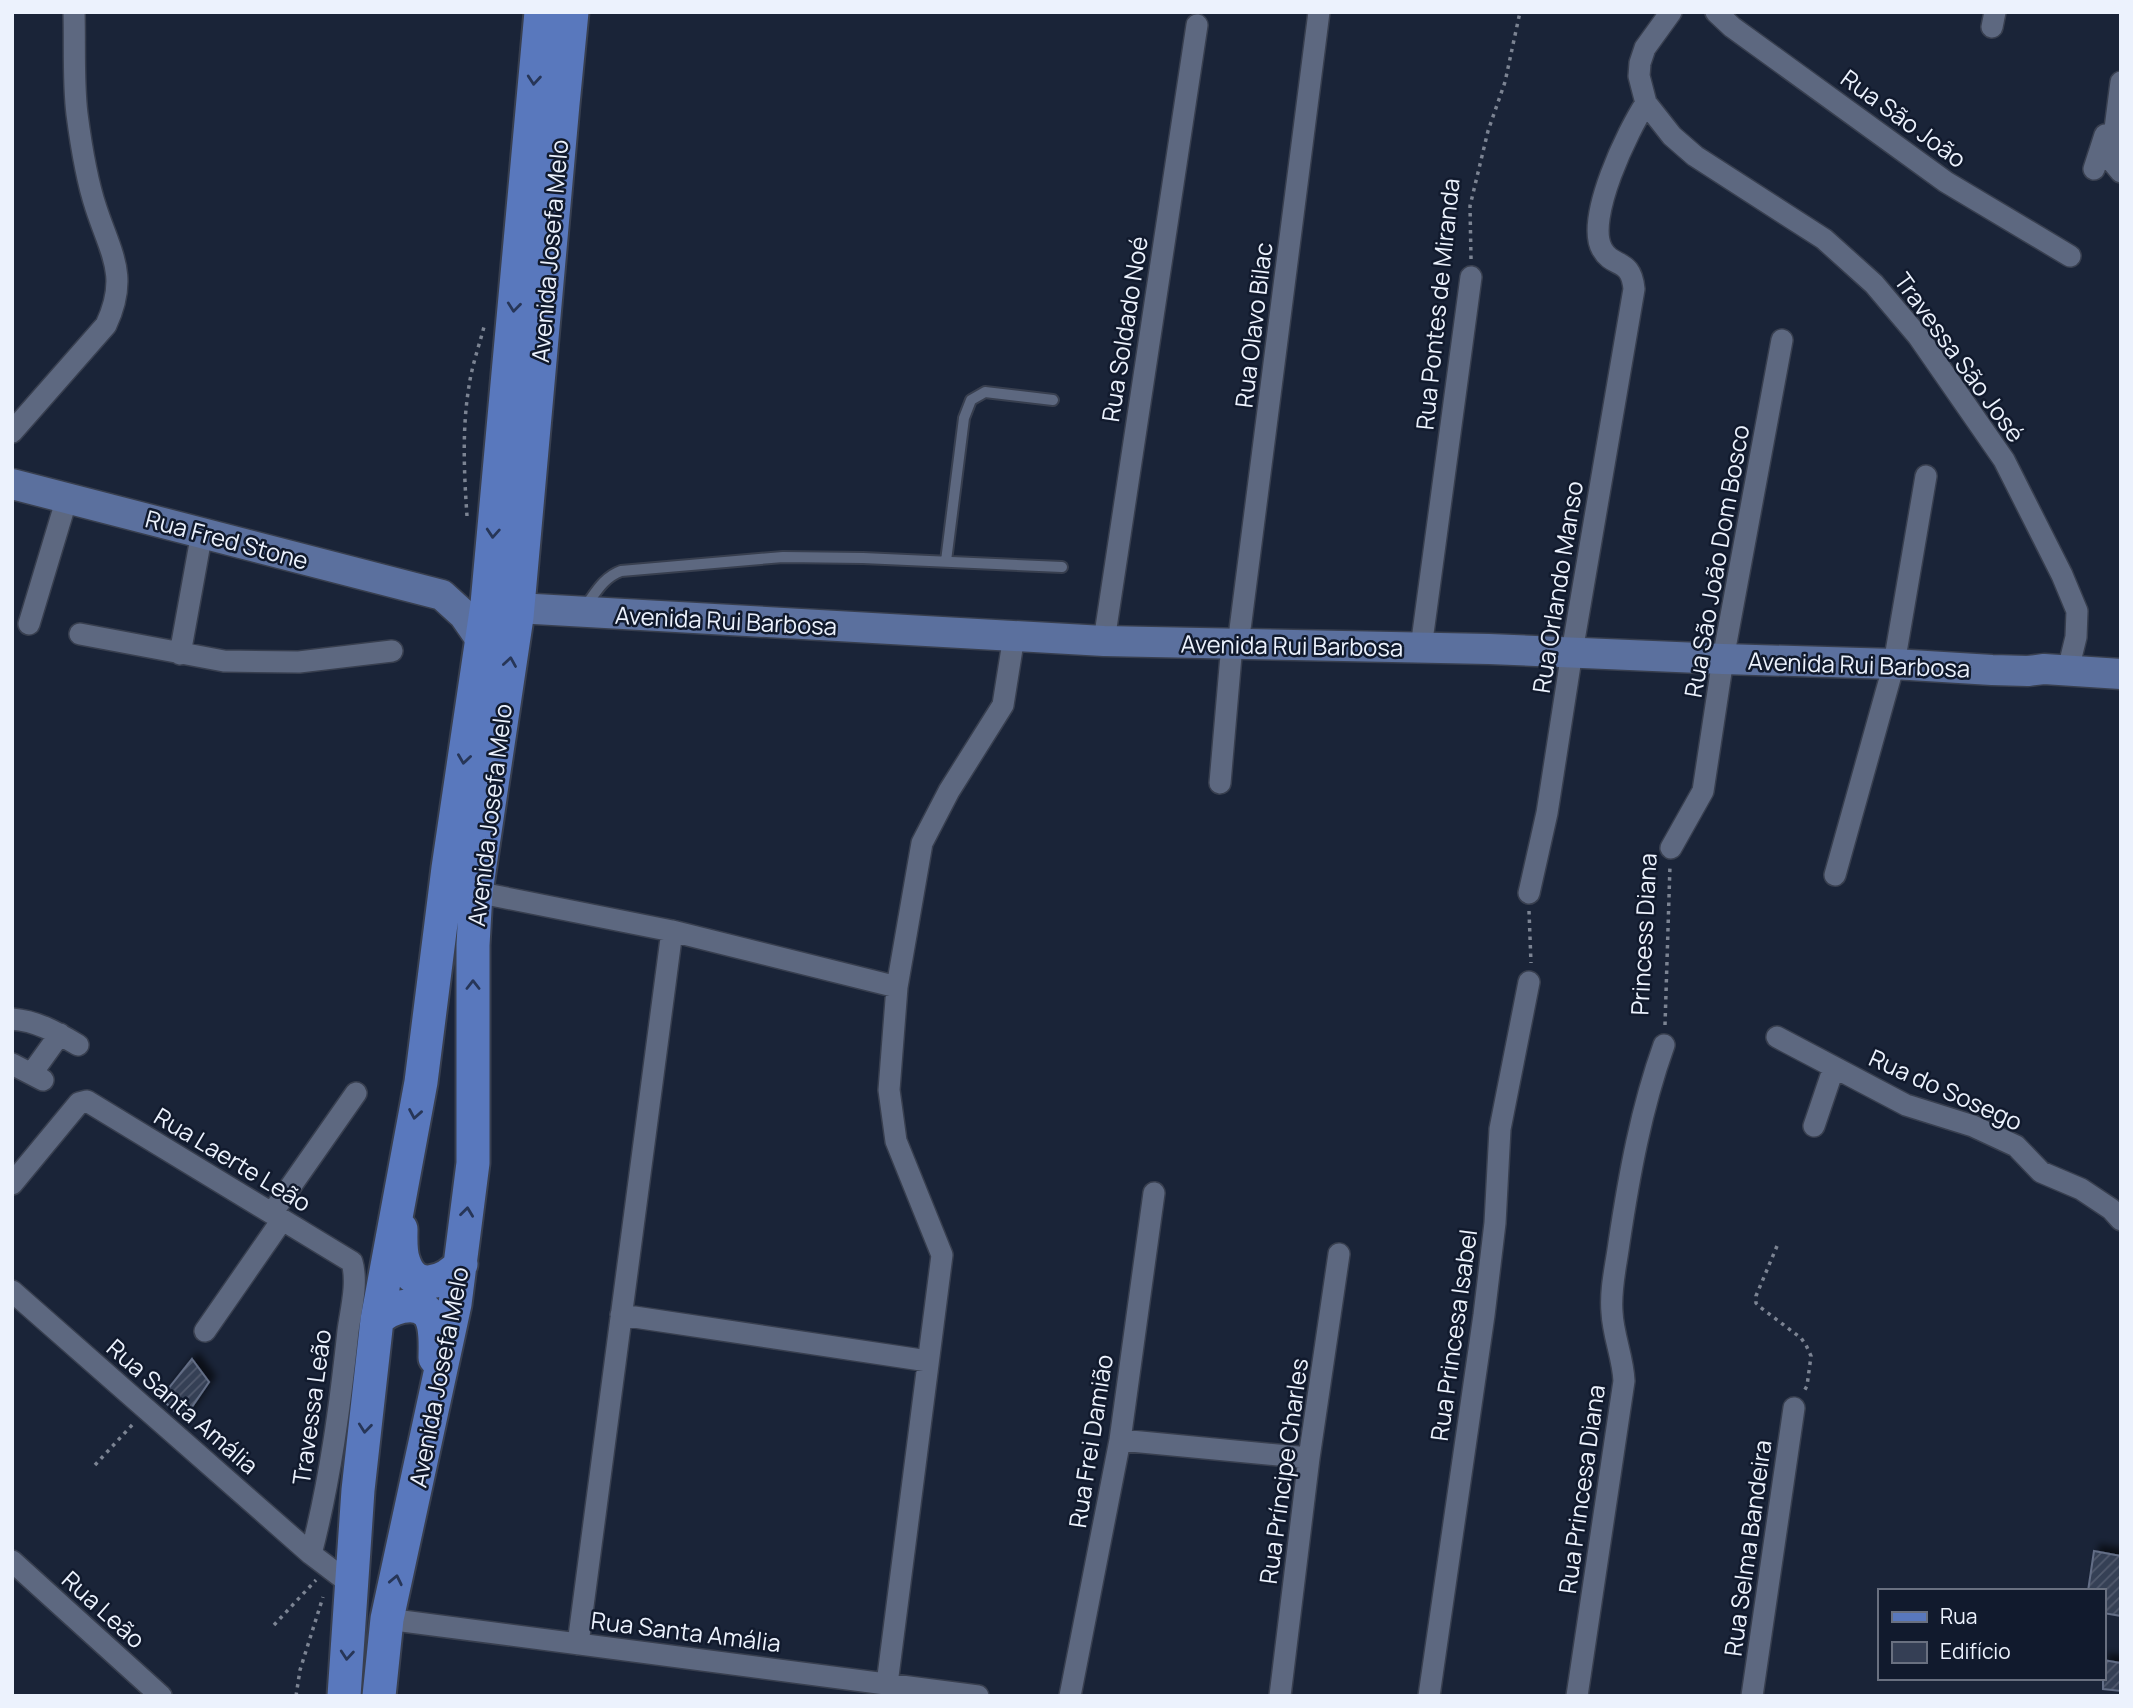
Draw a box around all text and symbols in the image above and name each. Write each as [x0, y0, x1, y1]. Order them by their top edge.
street label: Rua São João [1835, 61, 1973, 175]
one-way arrow [527, 75, 542, 86]
street label: Avenida Josefa Melo [523, 138, 575, 364]
street label: Rua Pontes de Miranda [1407, 176, 1467, 432]
street label: Rua Soldado Noé [1093, 234, 1155, 424]
street label: Rua Olavo Bilac [1226, 240, 1280, 410]
street label: Travessa São José [1887, 266, 2033, 448]
one-way arrow [507, 301, 522, 312]
street label: Rua São João Dom Bosco [1676, 422, 1756, 700]
street label: Rua Orlando Manso [1524, 479, 1590, 695]
street label: Rua Fred Stone [142, 501, 312, 577]
one-way arrow [486, 528, 501, 539]
street label: Avenida Rui Barbosa [614, 598, 838, 642]
street label: Avenida Rui Barbosa [1180, 627, 1404, 663]
street label: Avenida Rui Barbosa [1747, 644, 1971, 684]
one-way arrow [502, 657, 517, 668]
street label: Avenida Josefa Melo [459, 702, 519, 928]
one-way arrow [456, 753, 471, 765]
street label: Princess Diana [1622, 852, 1664, 1016]
one-way arrow [465, 980, 481, 990]
street label: Rua do Sosego [1864, 1040, 2028, 1138]
street label: Rua Laerte Leão [149, 1099, 317, 1219]
one-way arrow [408, 1108, 423, 1120]
one-way arrow [460, 1207, 475, 1218]
street label: Rua Princesa Isabel [1422, 1227, 1484, 1443]
street label: Avenida Josefa Melo [400, 1264, 476, 1490]
street label: Travessa Leão [284, 1327, 338, 1487]
street label: Rua Santa Amália [100, 1331, 266, 1481]
street label: Rua Frei Damião [1060, 1352, 1120, 1530]
street label: Rua Príncipe Charles [1251, 1356, 1315, 1586]
street label: Rua Princesa Diana [1550, 1382, 1612, 1596]
one-way arrow [357, 1422, 372, 1434]
street label: Rua Selma Bandeira [1715, 1438, 1779, 1658]
street label: Rua Leão [55, 1563, 153, 1655]
one-way arrow [388, 1574, 403, 1586]
legend [1878, 1589, 2105, 1680]
text: Rua [1940, 1602, 1977, 1630]
street label: Rua Santa Amália [589, 1603, 783, 1659]
text: Edifício [1940, 1637, 2011, 1665]
one-way arrow [340, 1650, 355, 1661]

